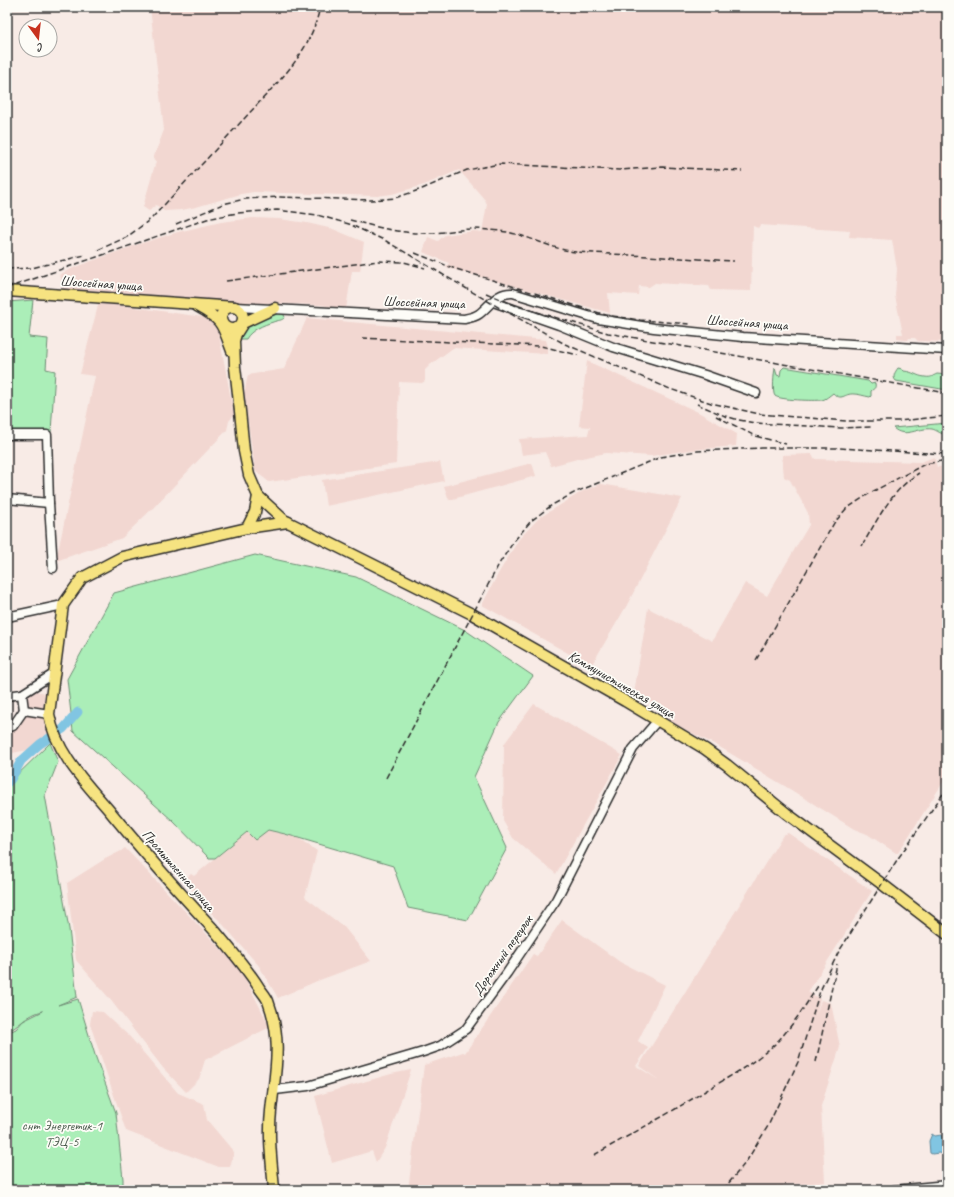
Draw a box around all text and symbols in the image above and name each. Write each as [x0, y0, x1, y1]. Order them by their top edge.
north arrow [18, 18, 58, 58]
text: С [35, 40, 45, 56]
street label: Шоссейная улица [60, 272, 144, 295]
street label: Шоссейная улица [383, 293, 466, 312]
street label: Шоссейная улица [706, 311, 790, 334]
street label: Коммунистическая улица [565, 647, 679, 722]
street label: Промышленная улица [138, 826, 220, 916]
street label: Дорожный переулок [469, 911, 537, 999]
park label: снт Энергетик-1 ТЭЦ-5 [22, 1117, 103, 1150]

